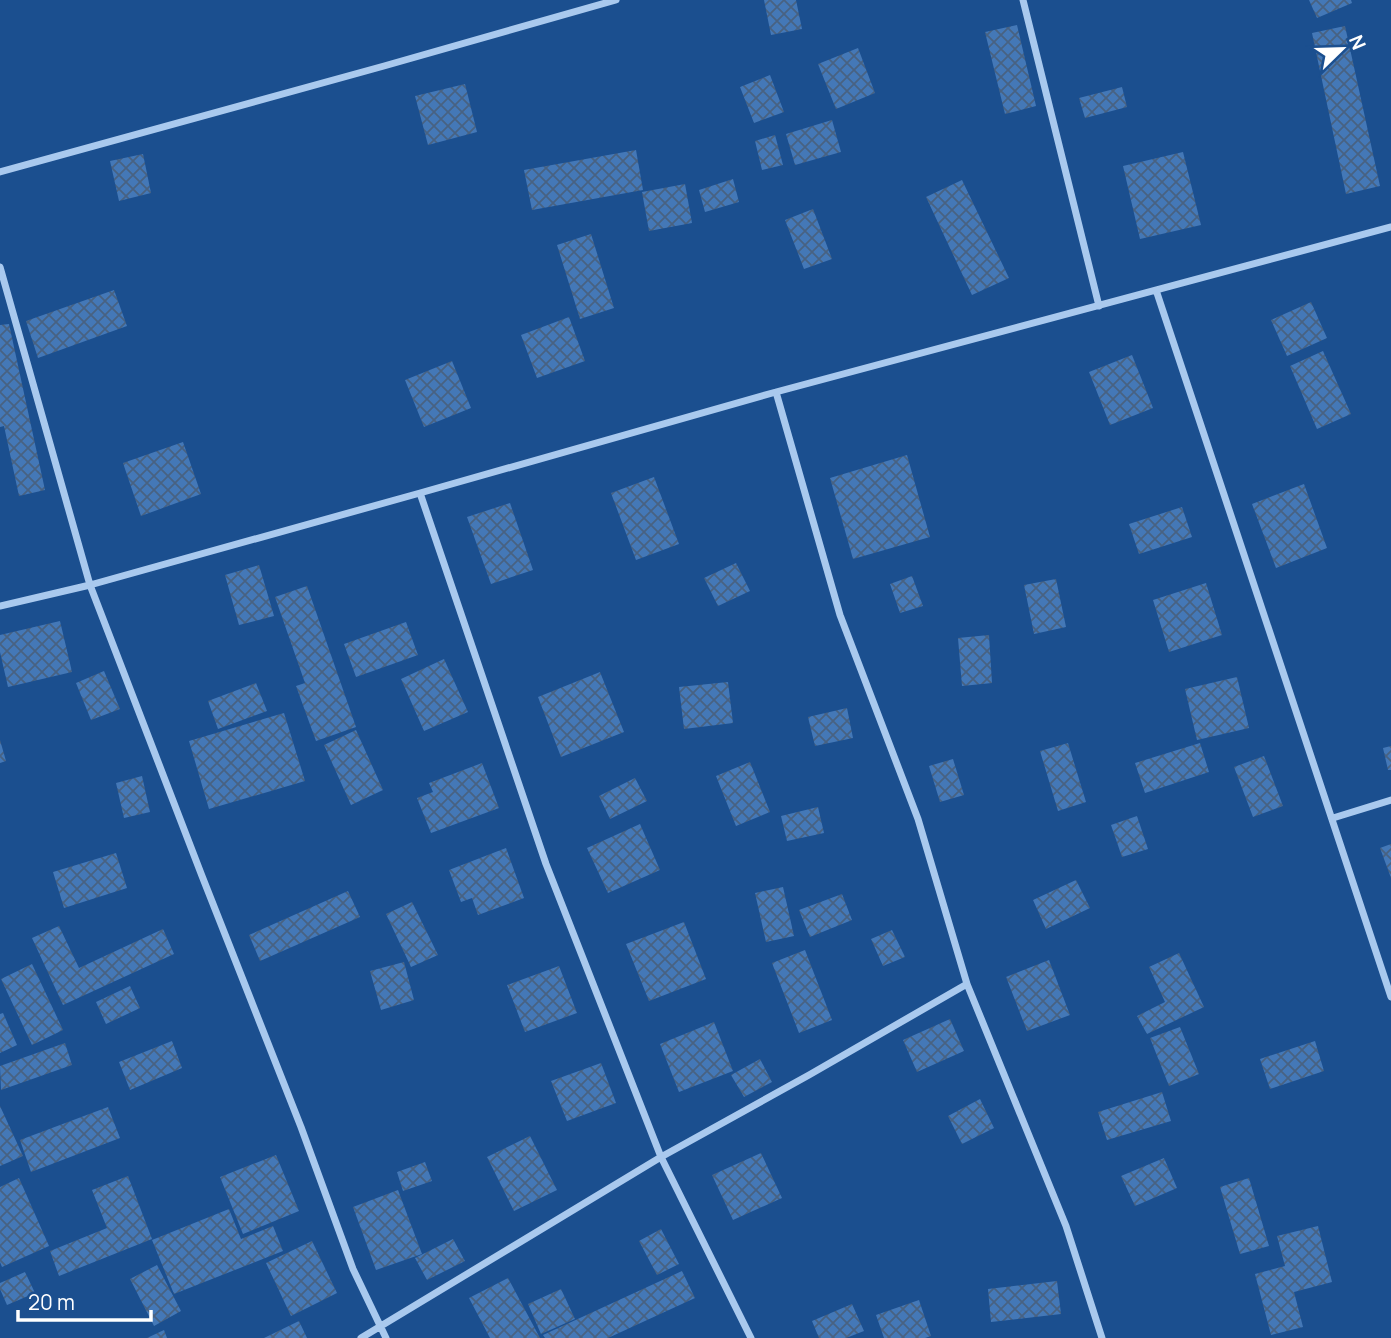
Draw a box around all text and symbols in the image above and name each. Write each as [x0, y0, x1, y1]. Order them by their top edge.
north arrow [1307, 14, 1377, 84]
text: N [1343, 31, 1372, 54]
scale bar [18, 1278, 150, 1322]
text: 20 m [28, 1288, 75, 1316]

